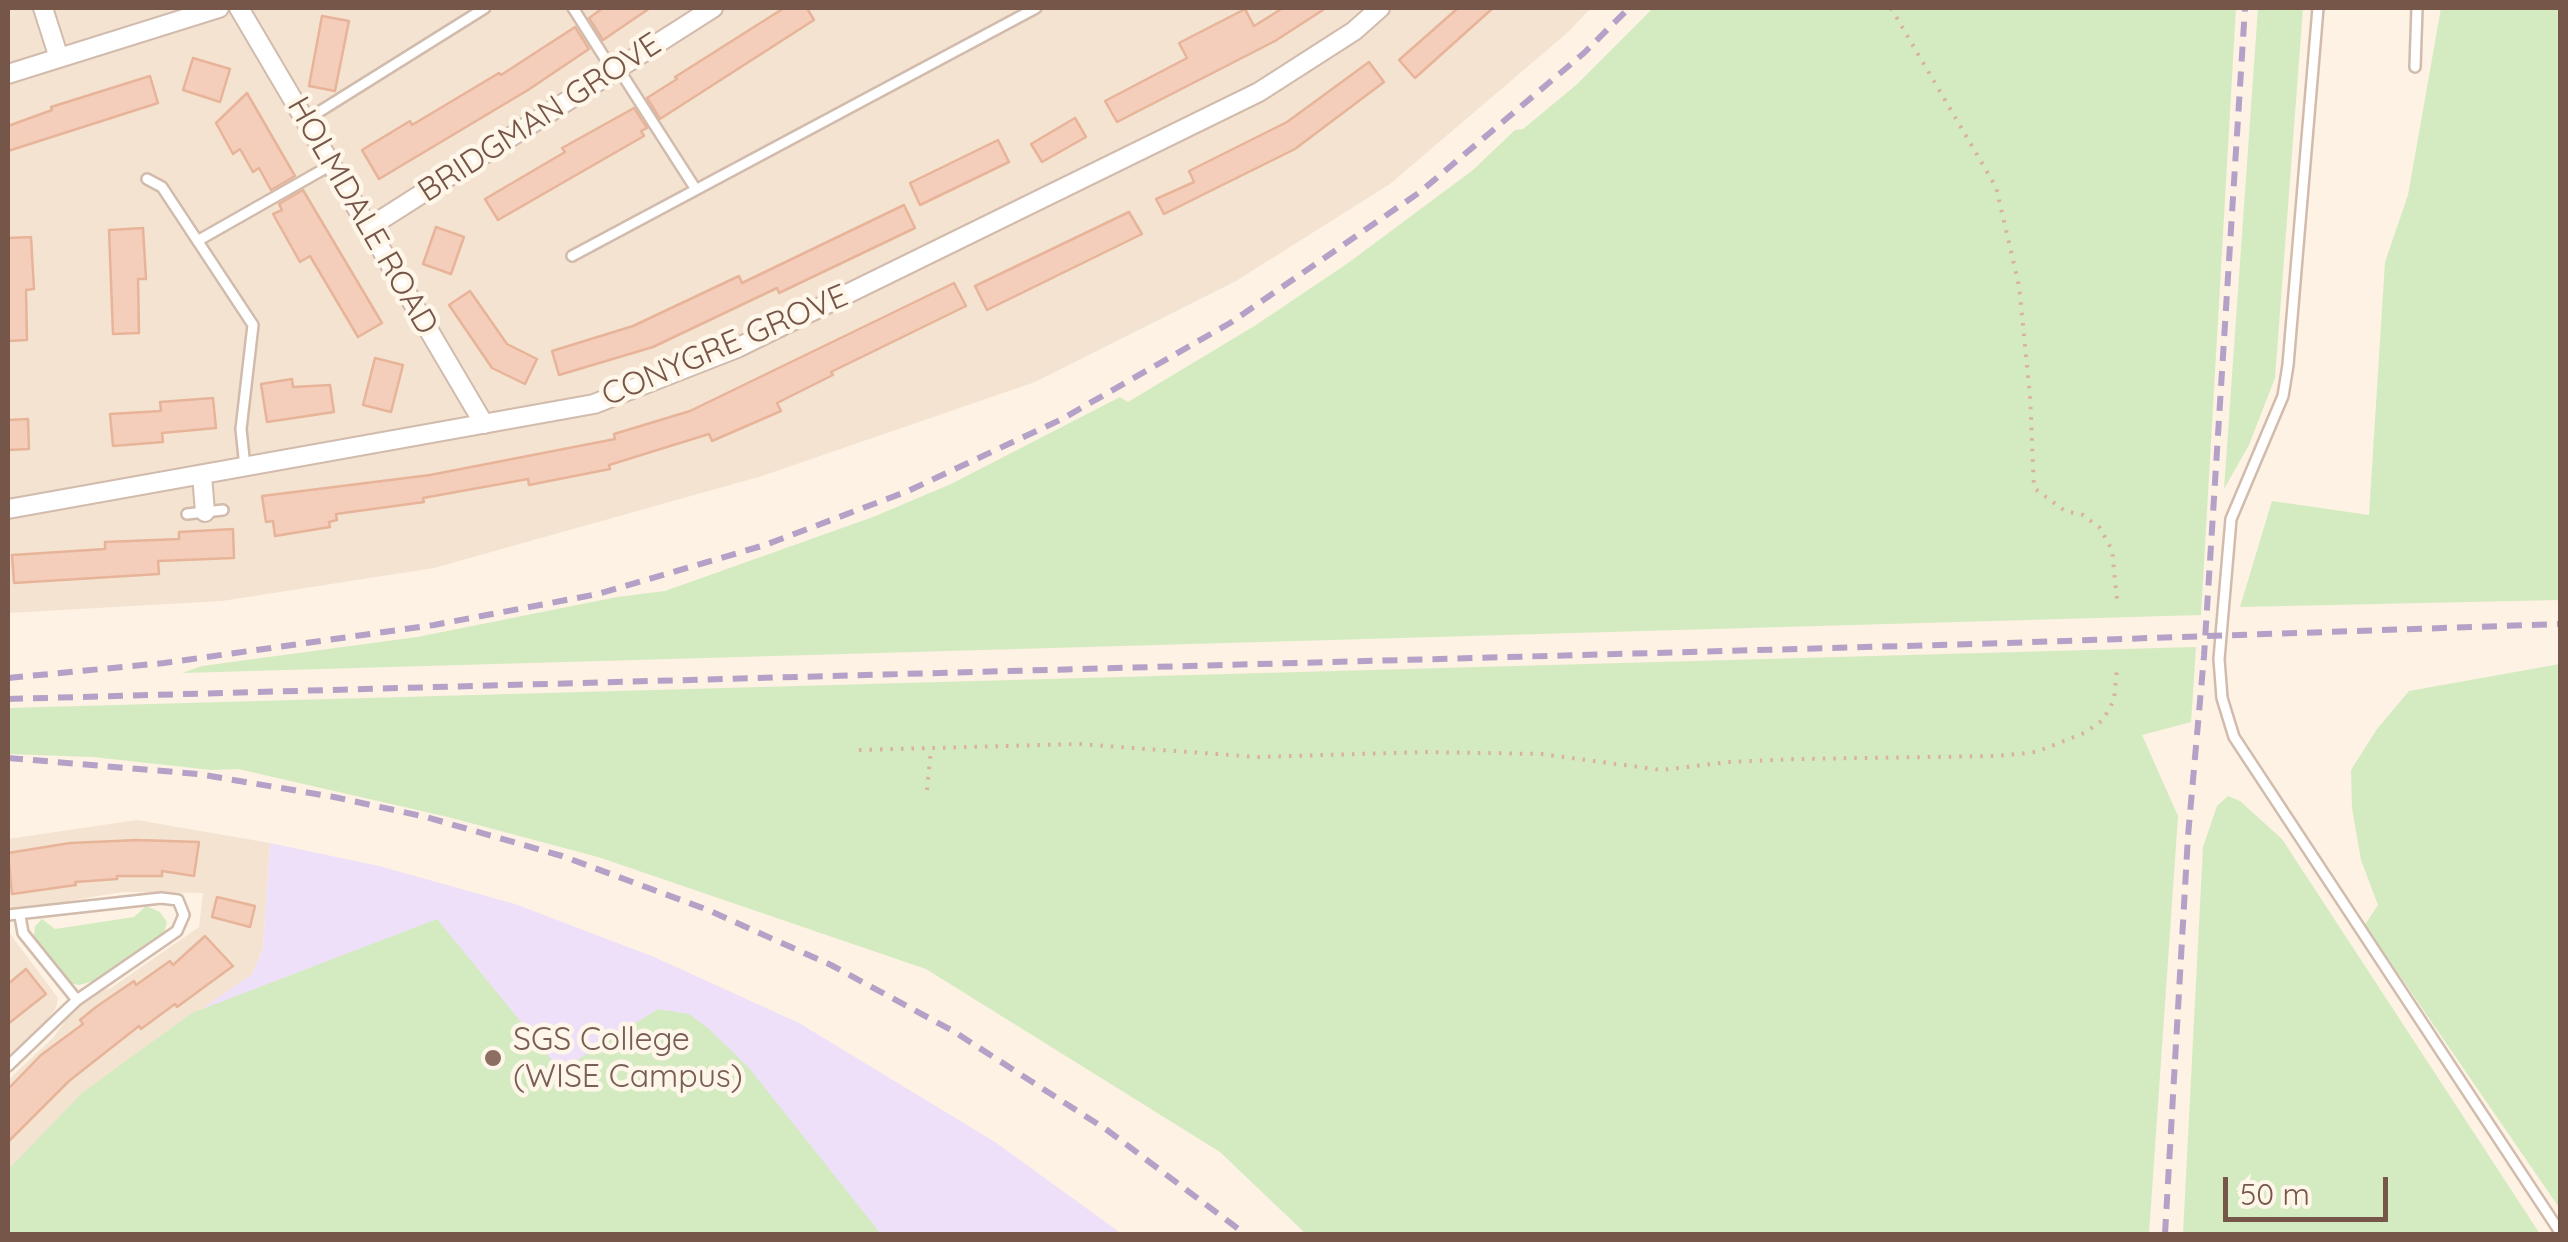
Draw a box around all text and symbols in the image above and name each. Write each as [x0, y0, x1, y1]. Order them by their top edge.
street label: BRIDGMAN GROVE [411, 25, 669, 211]
street label: HOLMDALE ROAD [278, 90, 446, 342]
street label: CONYGRE GROVE [596, 277, 854, 415]
place label: SGS College (WISE Campus) [513, 1021, 743, 1096]
marker: SGS College (WISE Campus) [482, 1047, 504, 1069]
scale bar [2228, 1157, 2393, 1219]
text: 50 m [2240, 1175, 2310, 1213]

